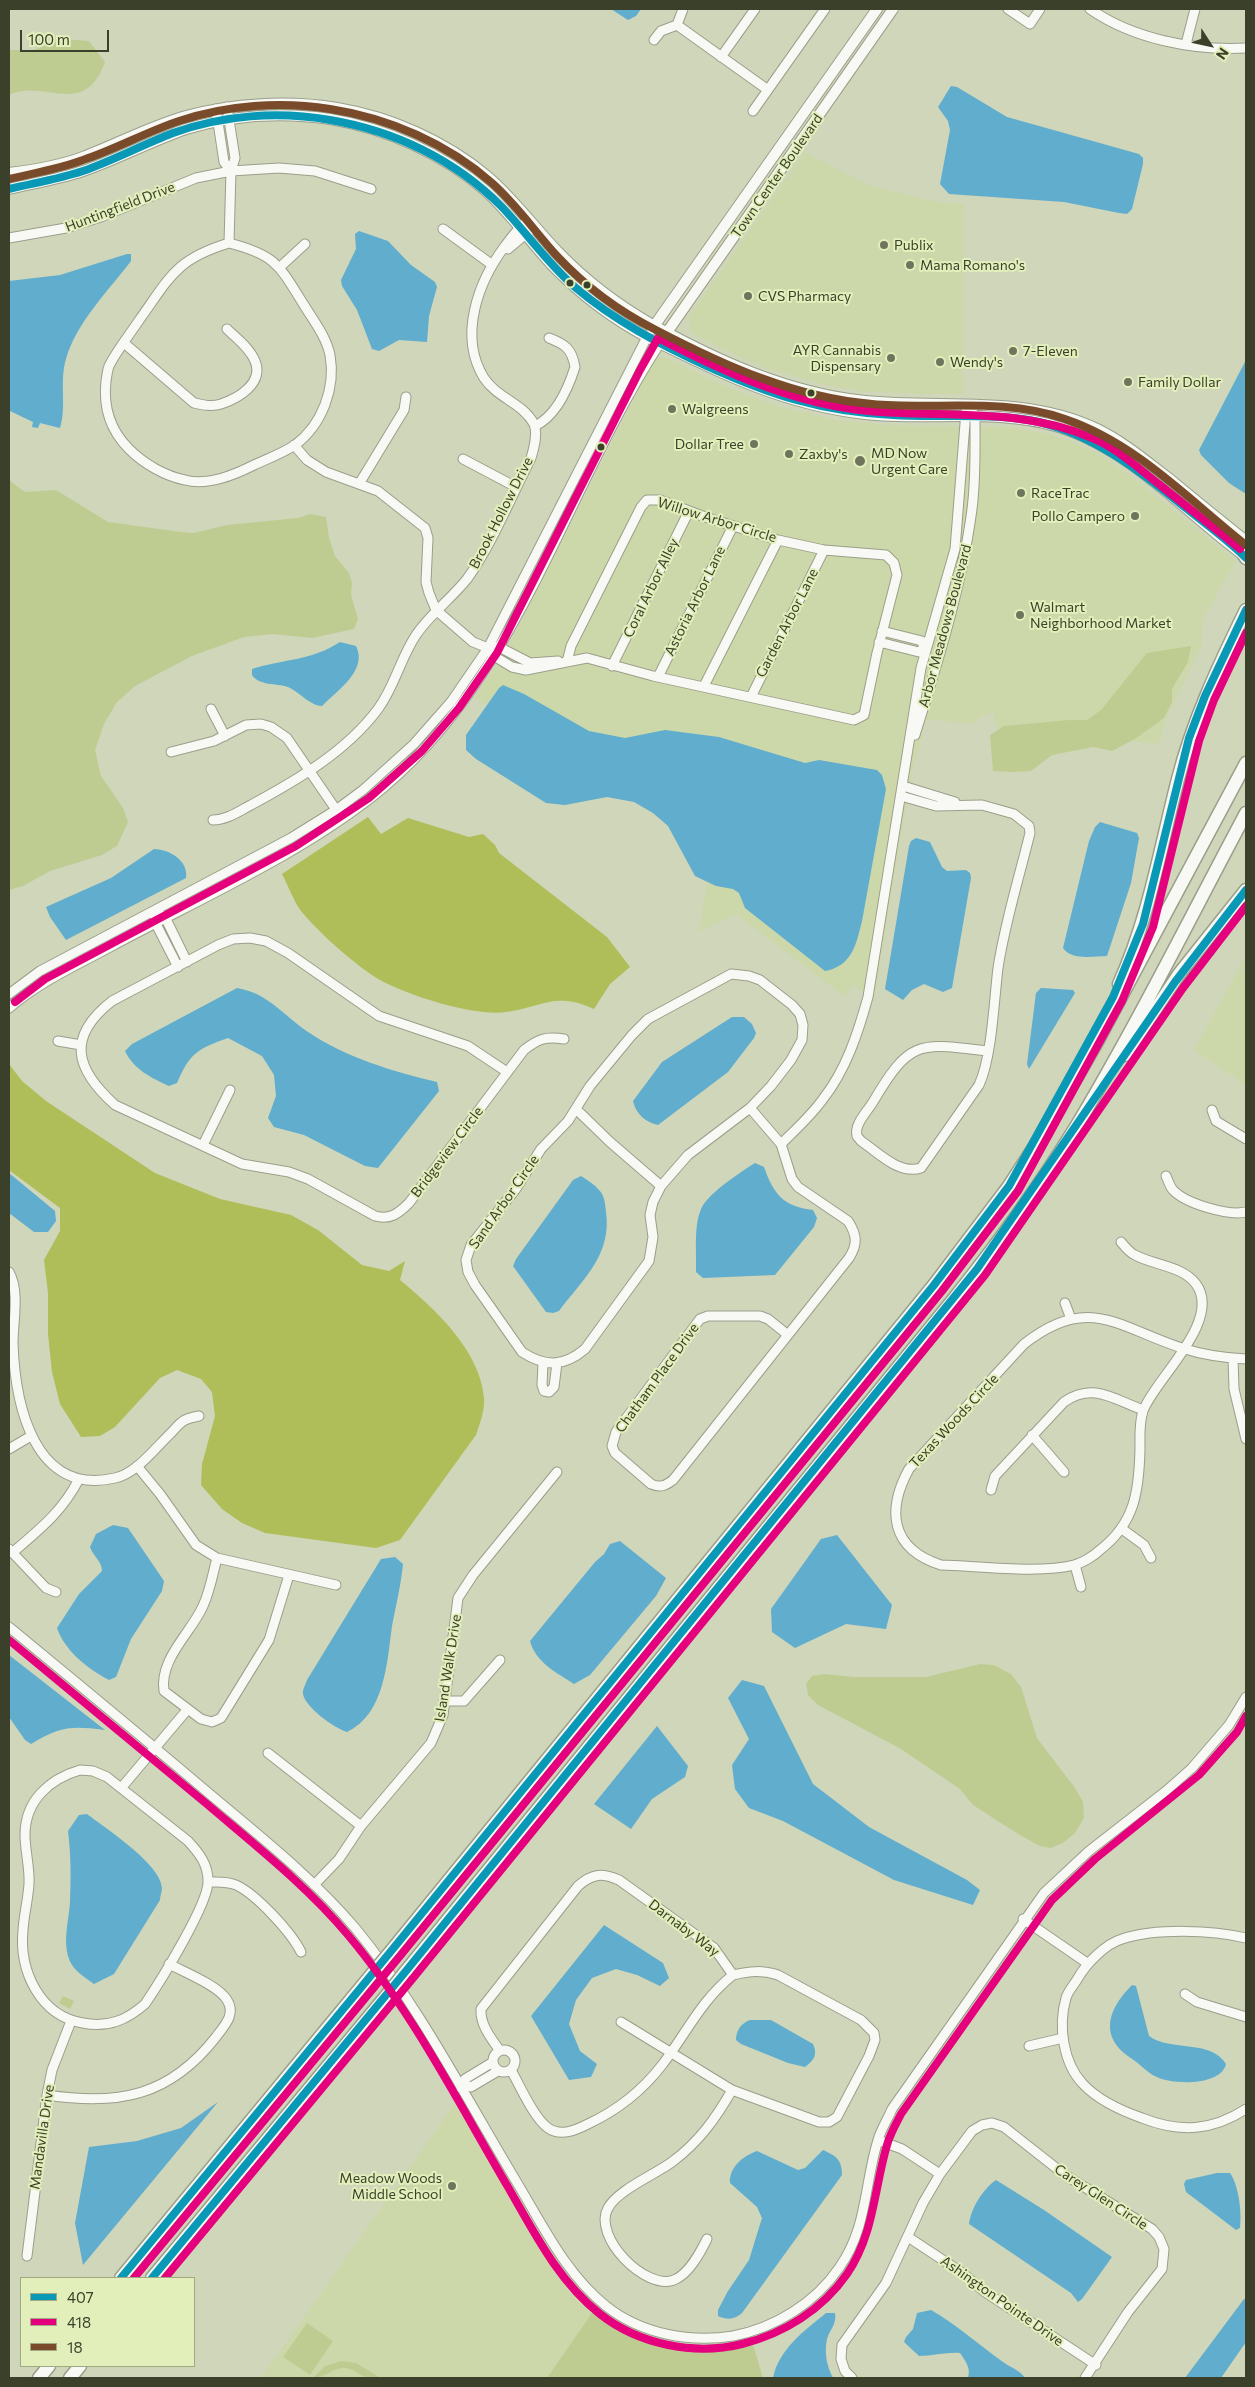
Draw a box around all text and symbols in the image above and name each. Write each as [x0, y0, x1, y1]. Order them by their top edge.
scale bar [22, 20, 111, 52]
north arrow [1185, 20, 1235, 70]
text: 100 m [28, 30, 70, 48]
text: N [1213, 45, 1233, 63]
street label: Town Center Boulevard [728, 111, 826, 241]
street label: Huntingfield Drive [63, 178, 177, 236]
place label: Publix [894, 237, 933, 253]
marker: Publix [878, 239, 890, 251]
place label: Mama Romano's [920, 257, 1025, 273]
marker: Mama Romano's [904, 259, 916, 271]
unlabelled marker [565, 278, 575, 288]
unlabelled marker [582, 280, 592, 290]
place label: CVS Pharmacy [758, 288, 851, 304]
marker: CVS Pharmacy [742, 290, 754, 302]
place label: AYR Cannabis Dispensary [793, 342, 881, 374]
place label: 7-Eleven [1023, 343, 1078, 359]
marker: 7-Eleven [1007, 345, 1019, 357]
marker: AYR Cannabis Dispensary [885, 352, 897, 364]
place label: Wendy's [950, 354, 1003, 370]
marker: Wendy's [934, 356, 946, 368]
place label: Family Dollar [1138, 374, 1221, 390]
marker: Family Dollar [1122, 376, 1134, 388]
unlabelled marker [806, 388, 816, 398]
place label: Walgreens [682, 401, 749, 417]
marker: Walgreens [666, 403, 678, 415]
place label: Dollar Tree [675, 436, 744, 452]
marker: Dollar Tree [748, 438, 760, 450]
unlabelled marker [596, 442, 606, 452]
place label: MD Now Urgent Care [871, 445, 948, 478]
place label: Zaxby's [799, 446, 848, 462]
marker: Zaxby's [783, 448, 795, 460]
street label: Brook Hollow Drive [466, 454, 536, 572]
marker: MD Now Urgent Care [853, 454, 867, 468]
place label: RaceTrac [1031, 485, 1089, 501]
marker: RaceTrac [1015, 487, 1027, 499]
street label: Willow Arbor Circle [655, 494, 779, 546]
place label: Pollo Campero [1031, 508, 1125, 524]
marker: Pollo Campero [1129, 510, 1141, 522]
street label: Coral Arbor Alley [620, 536, 682, 640]
street label: Arbor Meadows Boulevard [915, 542, 975, 710]
street label: Astoria Arbor Lane [661, 543, 729, 659]
street label: Garden Arbor Lane [752, 566, 822, 680]
place label: Walmart Neighborhood Market [1030, 599, 1171, 632]
marker: Walmart Neighborhood Market [1014, 609, 1026, 621]
street label: Bridgeview Circle [407, 1103, 487, 1201]
street label: Sand Arbor Circle [465, 1152, 543, 1252]
street label: Chatham Place Drive [612, 1320, 702, 1436]
street label: Texas Woods Circle [906, 1370, 1002, 1472]
street label: Island Walk Drive [431, 1613, 465, 1723]
street label: Darnaby Way [645, 1896, 723, 1960]
street label: Mandavilla Drive [26, 2084, 58, 2190]
street label: Carey Glen Circle [1051, 2161, 1151, 2233]
place label: Meadow Woods Middle School [339, 2170, 442, 2202]
marker: Meadow Woods Middle School [446, 2180, 458, 2192]
street label: Ashington Pointe Drive [937, 2252, 1067, 2350]
legend [20, 2277, 195, 2367]
text: 407 [67, 2288, 94, 2306]
text: 418 [67, 2313, 91, 2331]
text: 18 [67, 2338, 83, 2356]

